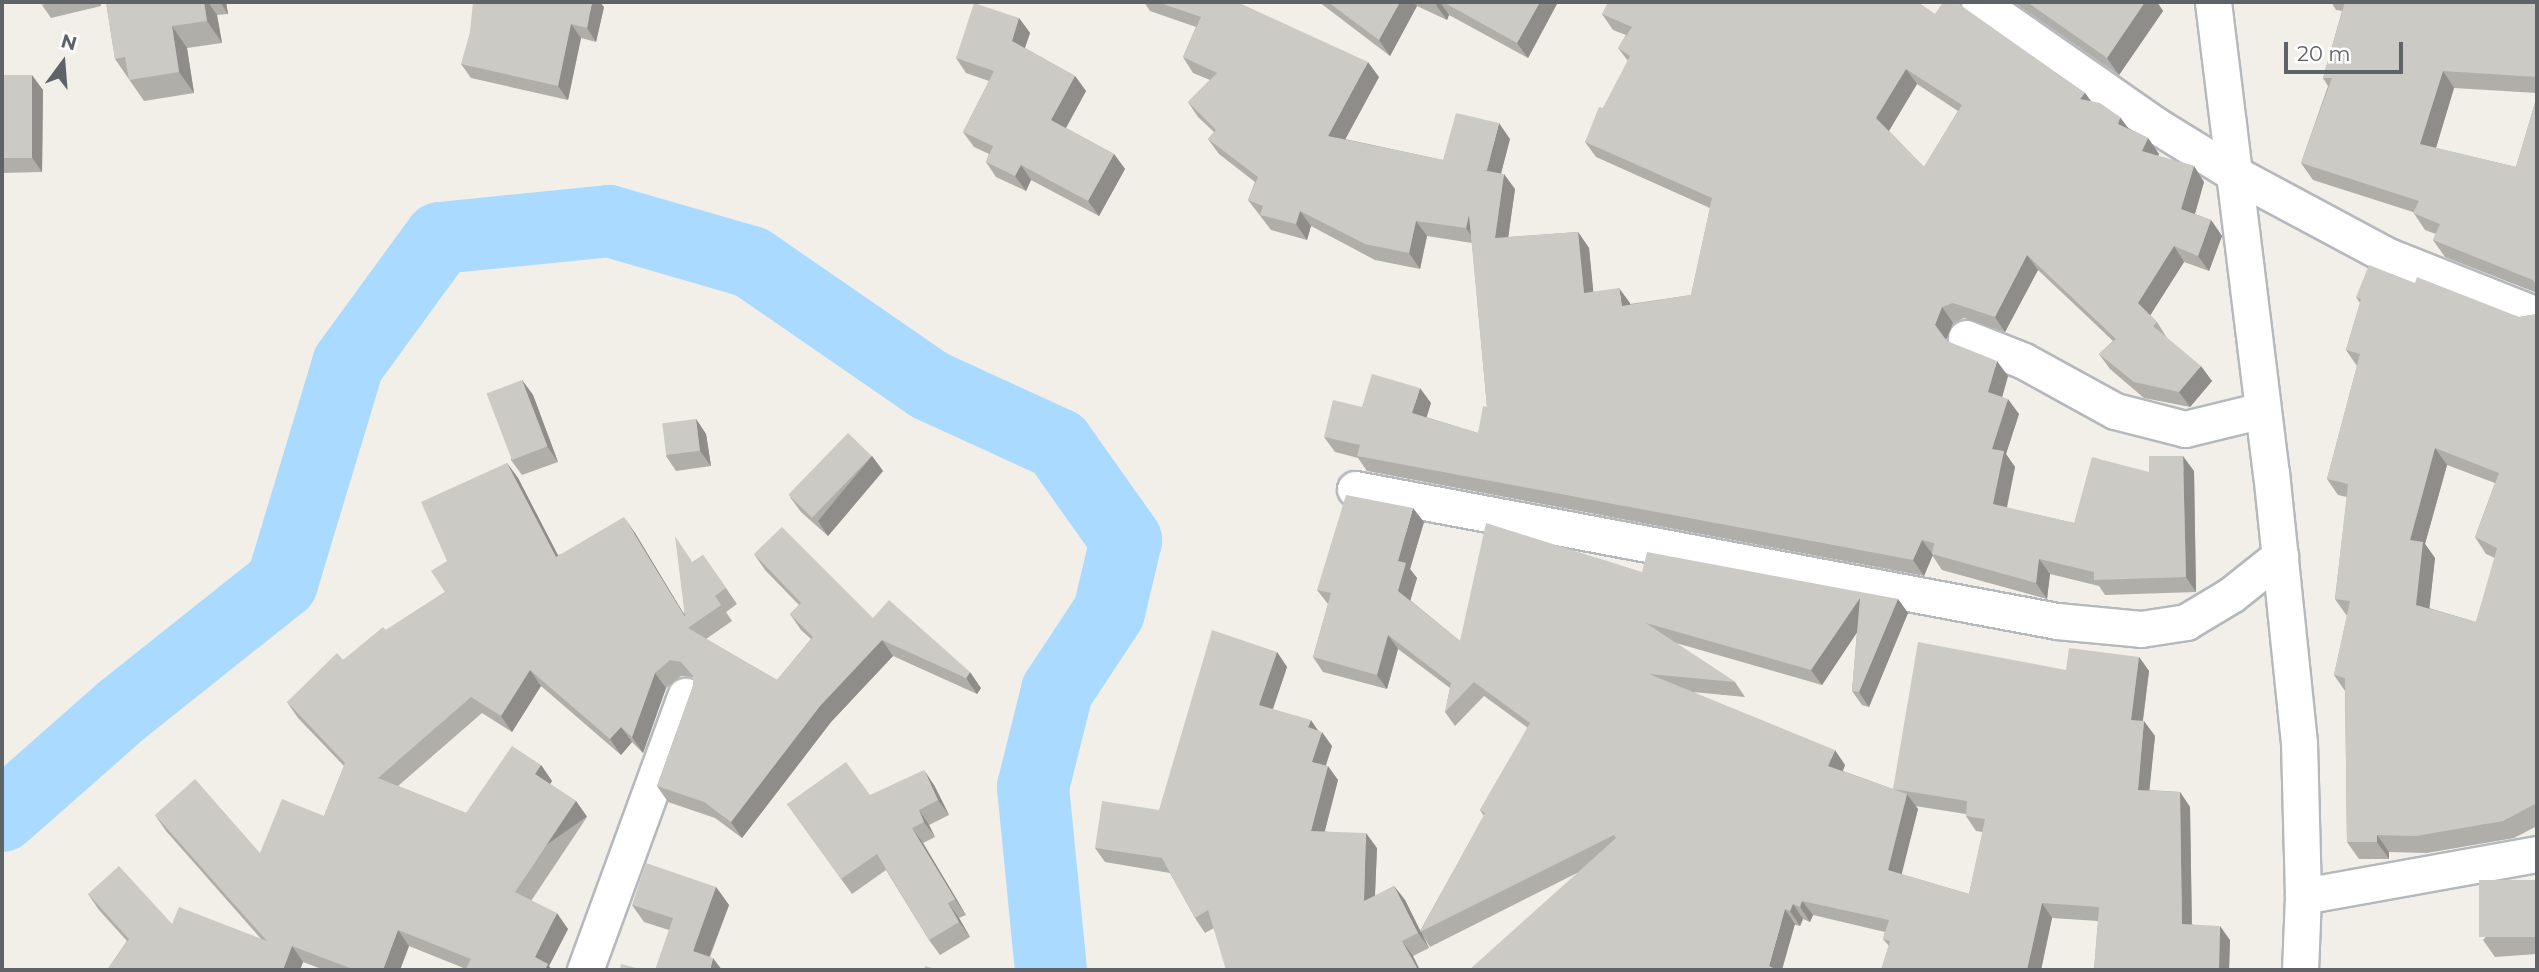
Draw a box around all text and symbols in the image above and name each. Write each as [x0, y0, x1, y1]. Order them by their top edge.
north arrow [28, 28, 98, 98]
scale bar [2287, 28, 2406, 72]
text: N [58, 29, 79, 56]
text: 20 m [2297, 41, 2351, 66]

